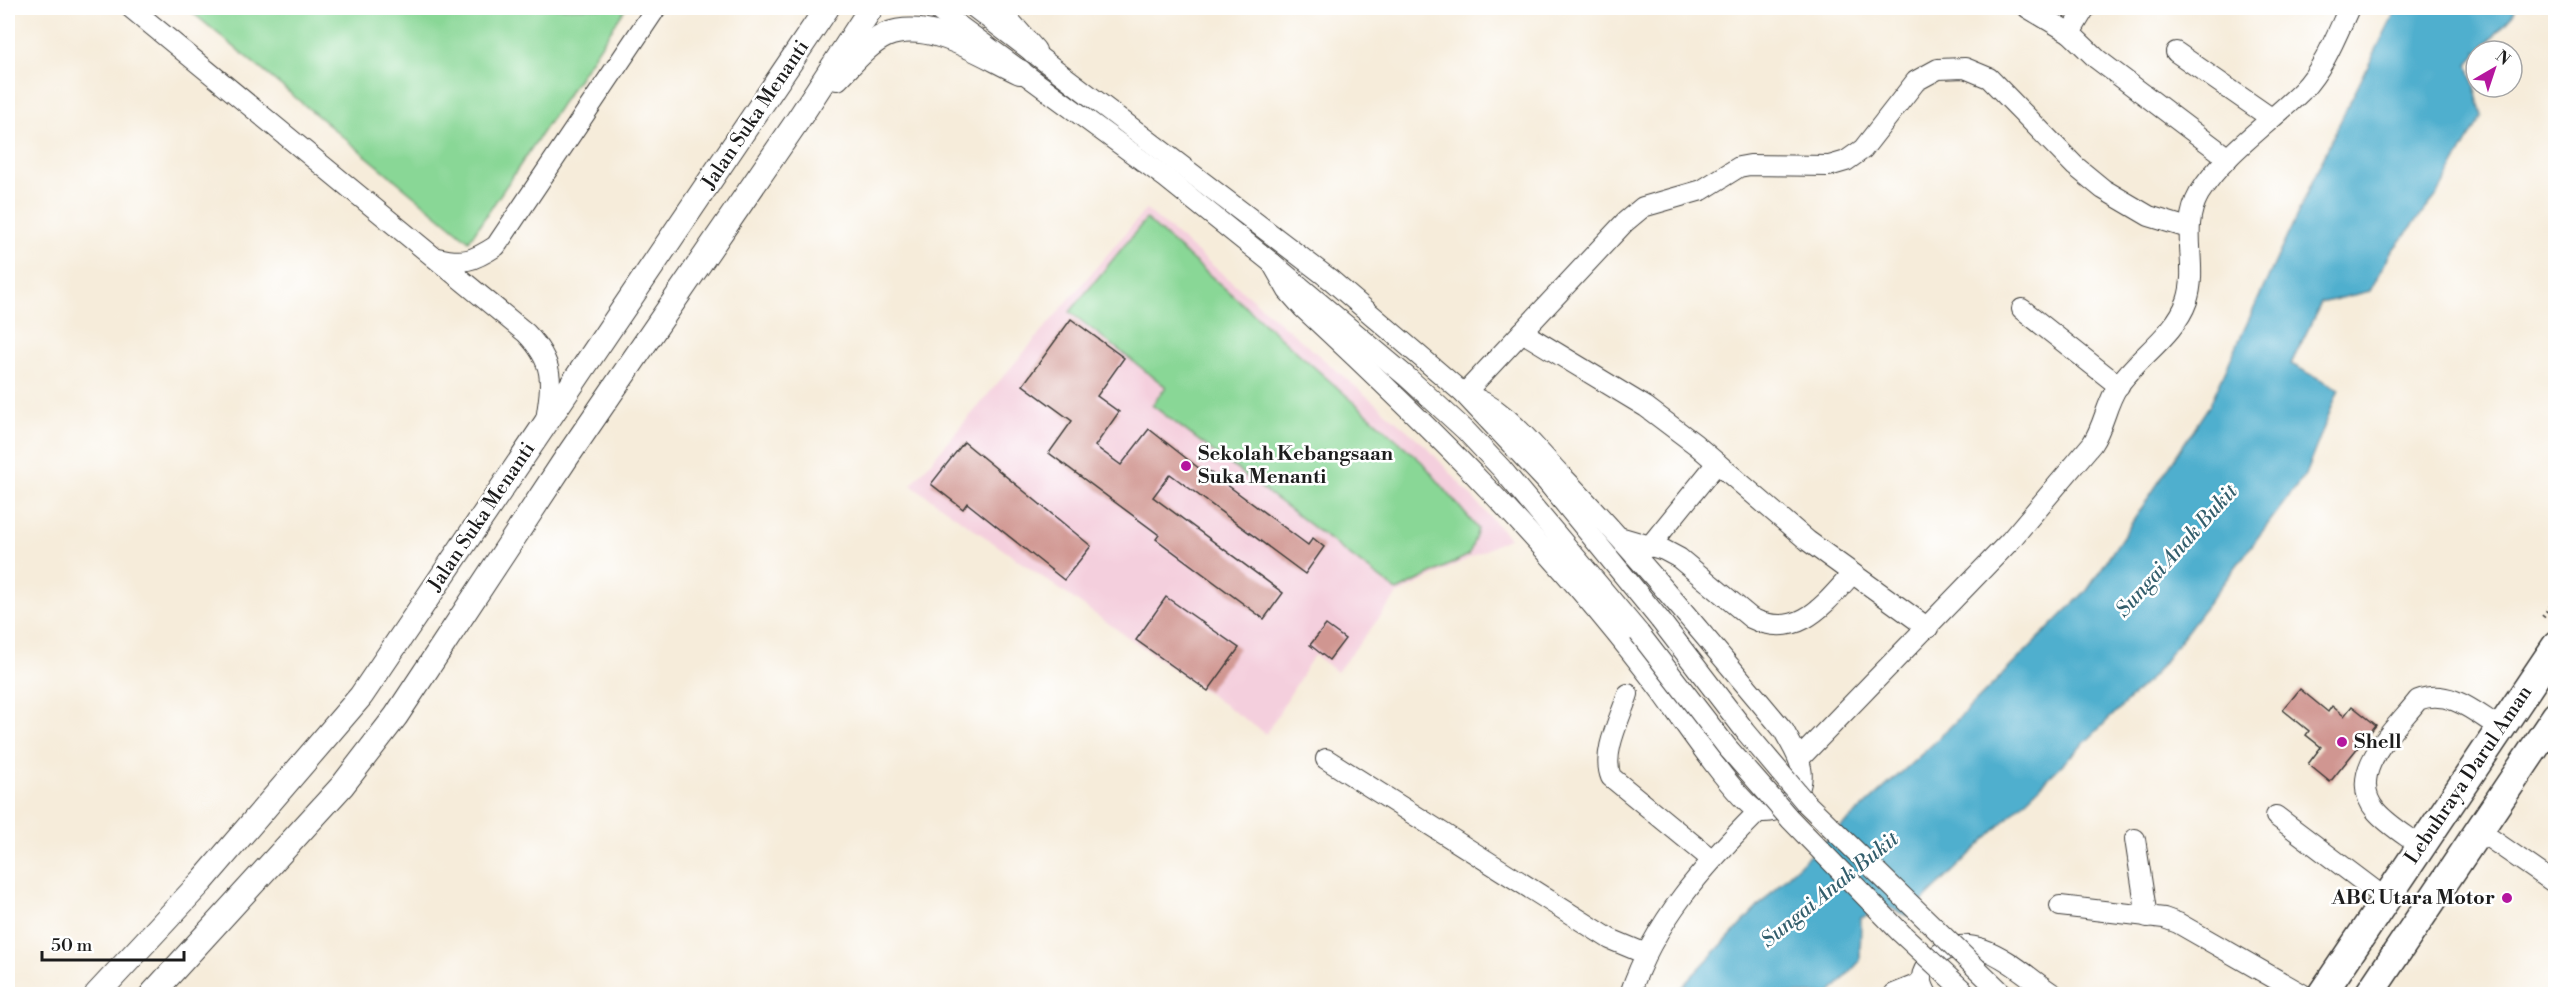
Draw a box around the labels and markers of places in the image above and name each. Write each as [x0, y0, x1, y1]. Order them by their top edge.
place label: Sekolah Kebangsaan Suka Menanti [1198, 442, 1394, 490]
marker: Sekolah Kebangsaan Suka Menanti [1179, 459, 1193, 473]
place label: Shell [2354, 730, 2402, 755]
marker: Shell [2335, 735, 2349, 749]
place label: ABC Utara Motor [2330, 886, 2495, 911]
marker: ABC Utara Motor [2500, 891, 2514, 905]

